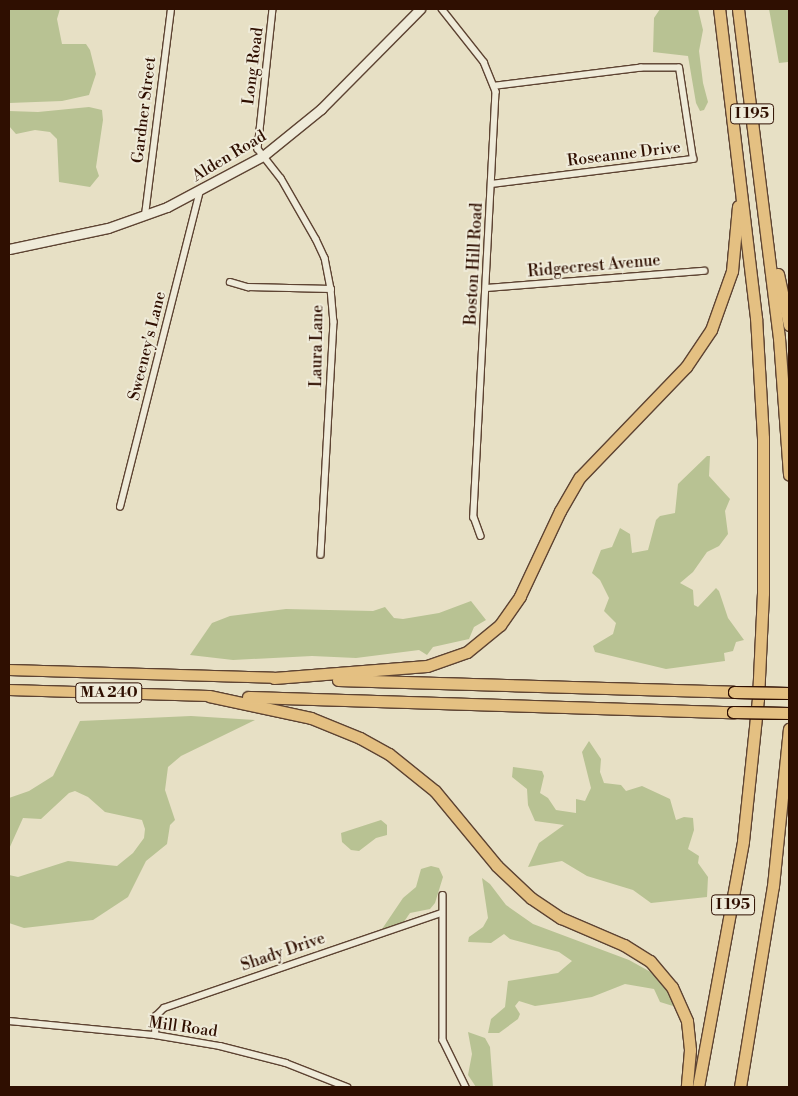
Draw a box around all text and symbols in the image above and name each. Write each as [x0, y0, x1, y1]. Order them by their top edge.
street label: Long Road [239, 26, 267, 106]
street label: Gardner Street [128, 56, 160, 164]
road number: I 195 [730, 102, 774, 126]
street label: Alden Road [189, 126, 269, 186]
street label: Roseanne Drive [566, 138, 682, 170]
street label: Boston Hill Road [461, 202, 487, 326]
street label: Ridgecrest Avenue [527, 251, 661, 281]
street label: Sweeney's Lane [124, 290, 170, 402]
street label: Laura Lane [307, 305, 327, 387]
road number: MA 240 [75, 680, 143, 706]
road number: I 195 [710, 892, 756, 918]
street label: Shady Drive [238, 929, 328, 975]
street label: Mill Road [147, 1013, 219, 1041]

